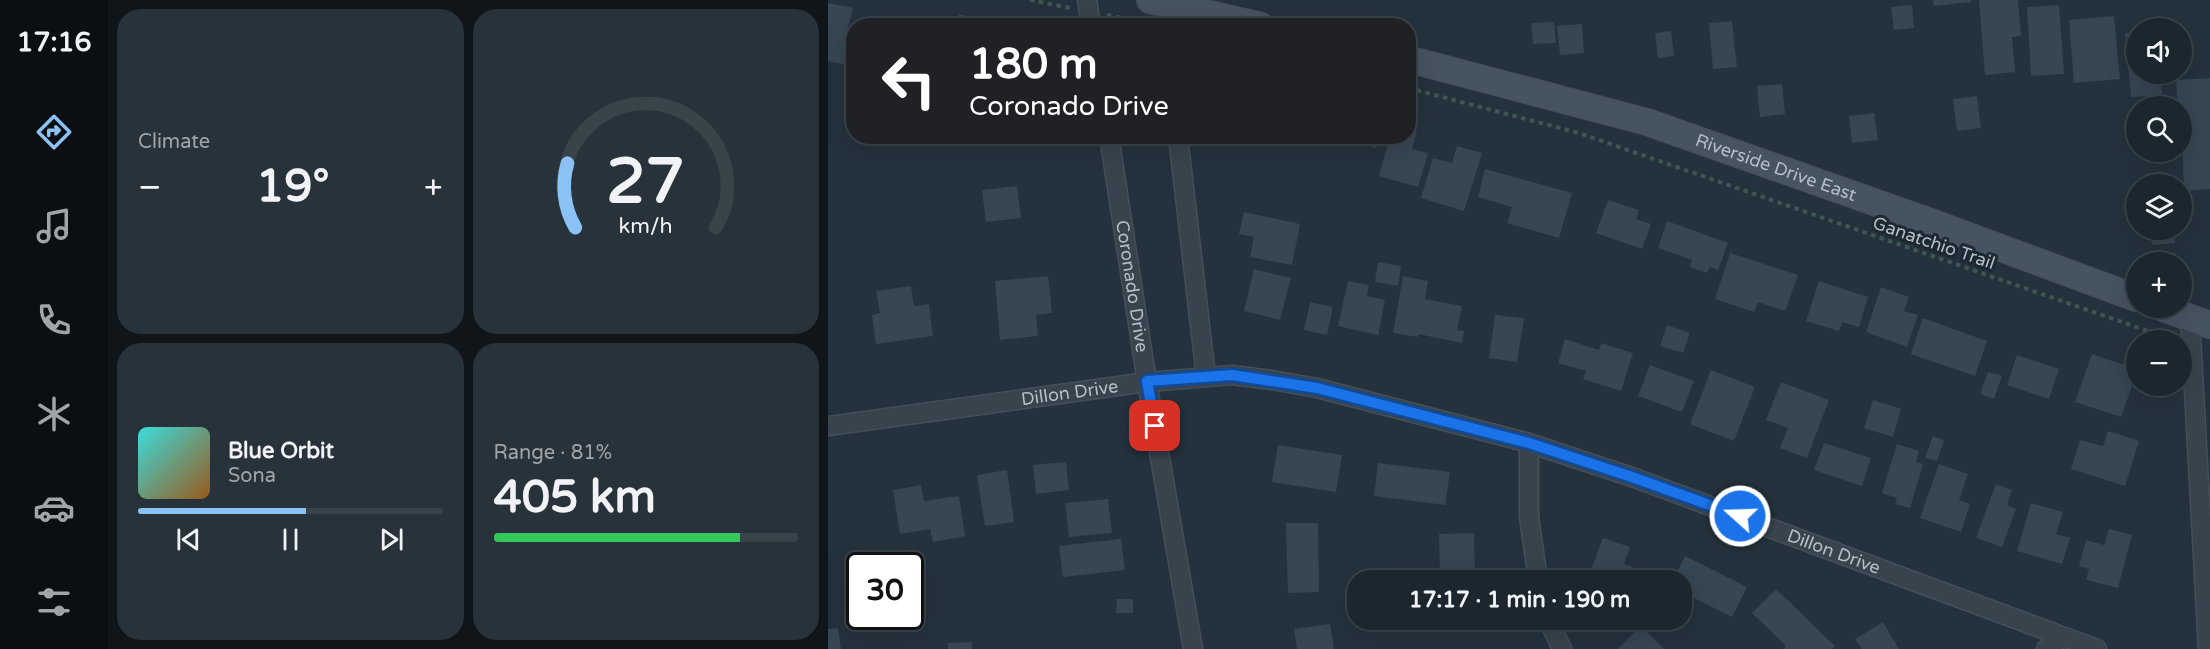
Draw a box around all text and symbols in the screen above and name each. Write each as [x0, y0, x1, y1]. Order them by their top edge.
map controls [2126, 18, 2192, 396]
button: sound [2126, 18, 2192, 84]
text: 17:16 [17, 26, 91, 59]
text: 180 m [969, 39, 1098, 90]
icon: left [870, 42, 948, 120]
text: Coronado Drive [969, 90, 1169, 123]
button: search [2126, 96, 2192, 162]
icon: directions [33, 111, 75, 153]
street label: Riverside Drive East [1693, 129, 1860, 206]
text: Climate [138, 130, 210, 154]
text: 27 [607, 145, 685, 220]
text: 19° [256, 160, 329, 214]
text: − [138, 168, 162, 207]
text: + [424, 168, 442, 207]
button: layers [2126, 174, 2192, 240]
icon: music [33, 205, 75, 247]
street label: Ganatchio Trail [1870, 212, 1998, 274]
text: km/h [619, 214, 673, 240]
street label: Coronado Drive [1111, 219, 1153, 354]
button: + [2126, 252, 2192, 318]
icon: phone [33, 299, 75, 341]
button: − [2126, 330, 2192, 396]
street label: Dillon Drive [1020, 375, 1120, 410]
icon: climate [33, 393, 75, 435]
pin [1129, 400, 1180, 451]
icon: arrive [1138, 409, 1171, 442]
text: Blue Orbit [228, 438, 334, 464]
text: Range · 81% [494, 441, 612, 465]
text: Sona [228, 464, 276, 488]
text: 405 km [494, 471, 656, 525]
position arrow [1708, 484, 1772, 548]
icon: car [33, 487, 75, 529]
icon: previous [172, 523, 205, 556]
icon: pause [274, 523, 307, 556]
icon: next [375, 523, 408, 556]
street label: Dillon Drive [1784, 524, 1883, 579]
speed limit sign: 30 [846, 552, 924, 630]
icon: filters [33, 581, 75, 623]
text: 17:17 · 1 min · 190 m [1409, 587, 1630, 613]

